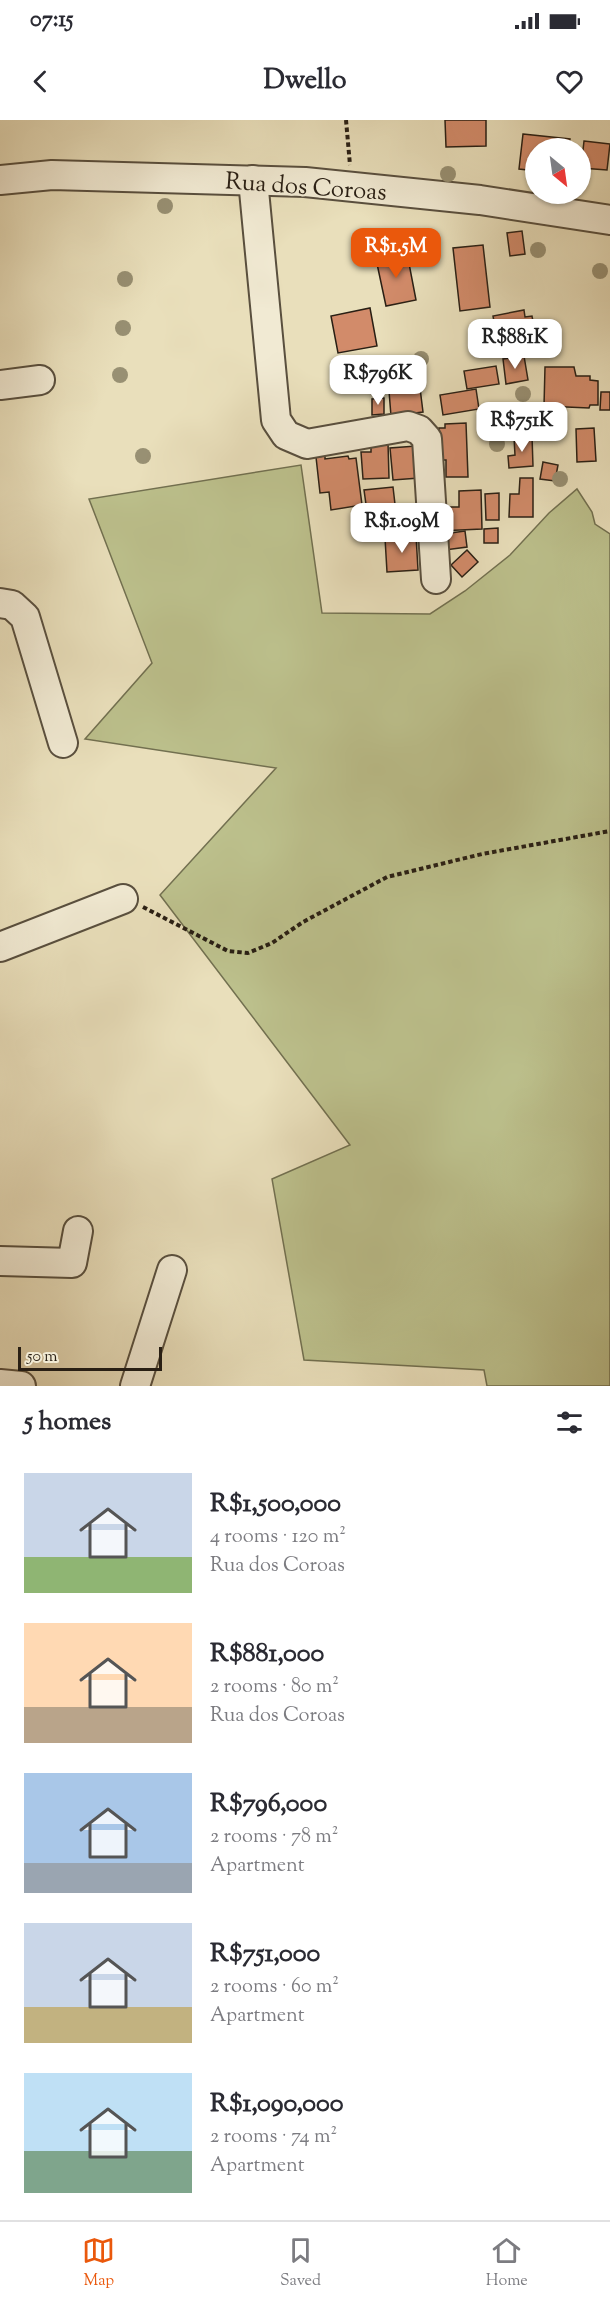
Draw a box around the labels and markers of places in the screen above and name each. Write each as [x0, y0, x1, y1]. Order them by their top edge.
pin: R$1.5M [347, 228, 445, 279]
pin: R$881K [466, 319, 564, 370]
pin: R$796K [329, 355, 427, 406]
pin: R$751K [473, 402, 571, 453]
pin: R$1.09M [347, 503, 457, 554]

